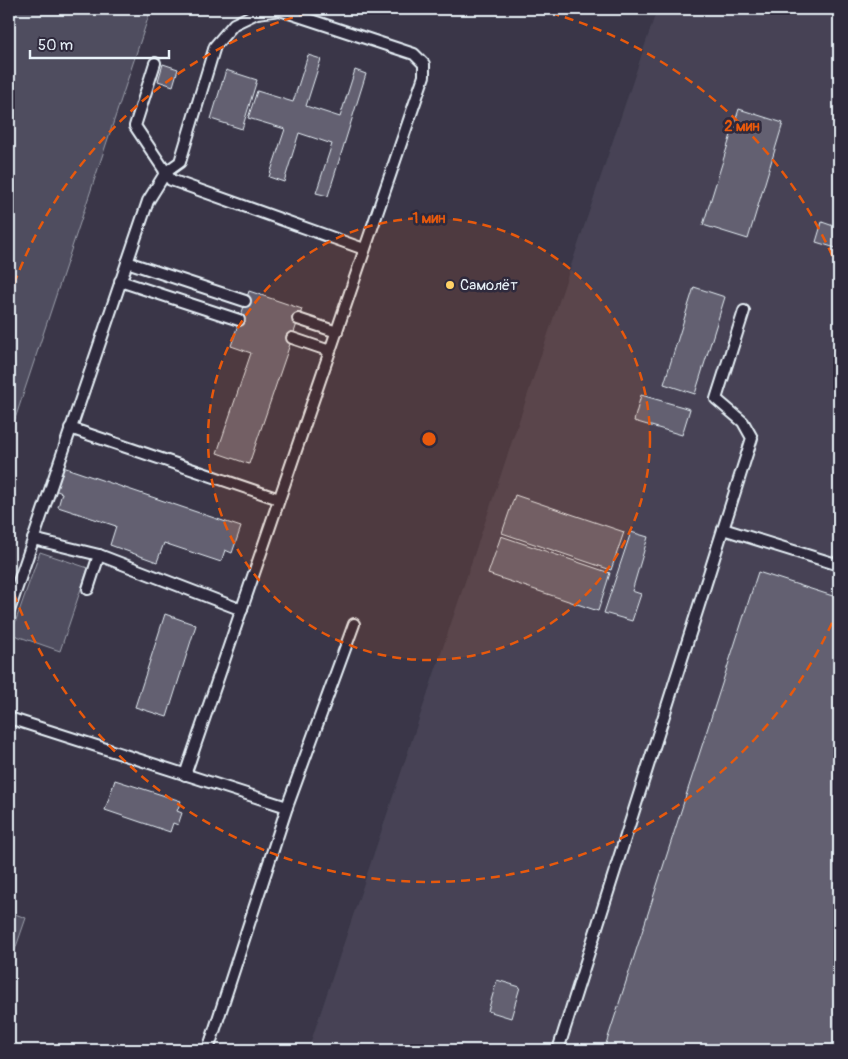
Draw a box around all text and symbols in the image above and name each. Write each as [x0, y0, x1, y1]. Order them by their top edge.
scale bar [30, 28, 169, 60]
text: 50 m [38, 36, 73, 55]
text: 2 мин [724, 117, 760, 136]
text: 1 мин [412, 209, 446, 228]
place label: Самолёт [460, 276, 518, 295]
marker: Самолёт [444, 279, 456, 291]
centre of rings [420, 430, 438, 448]

